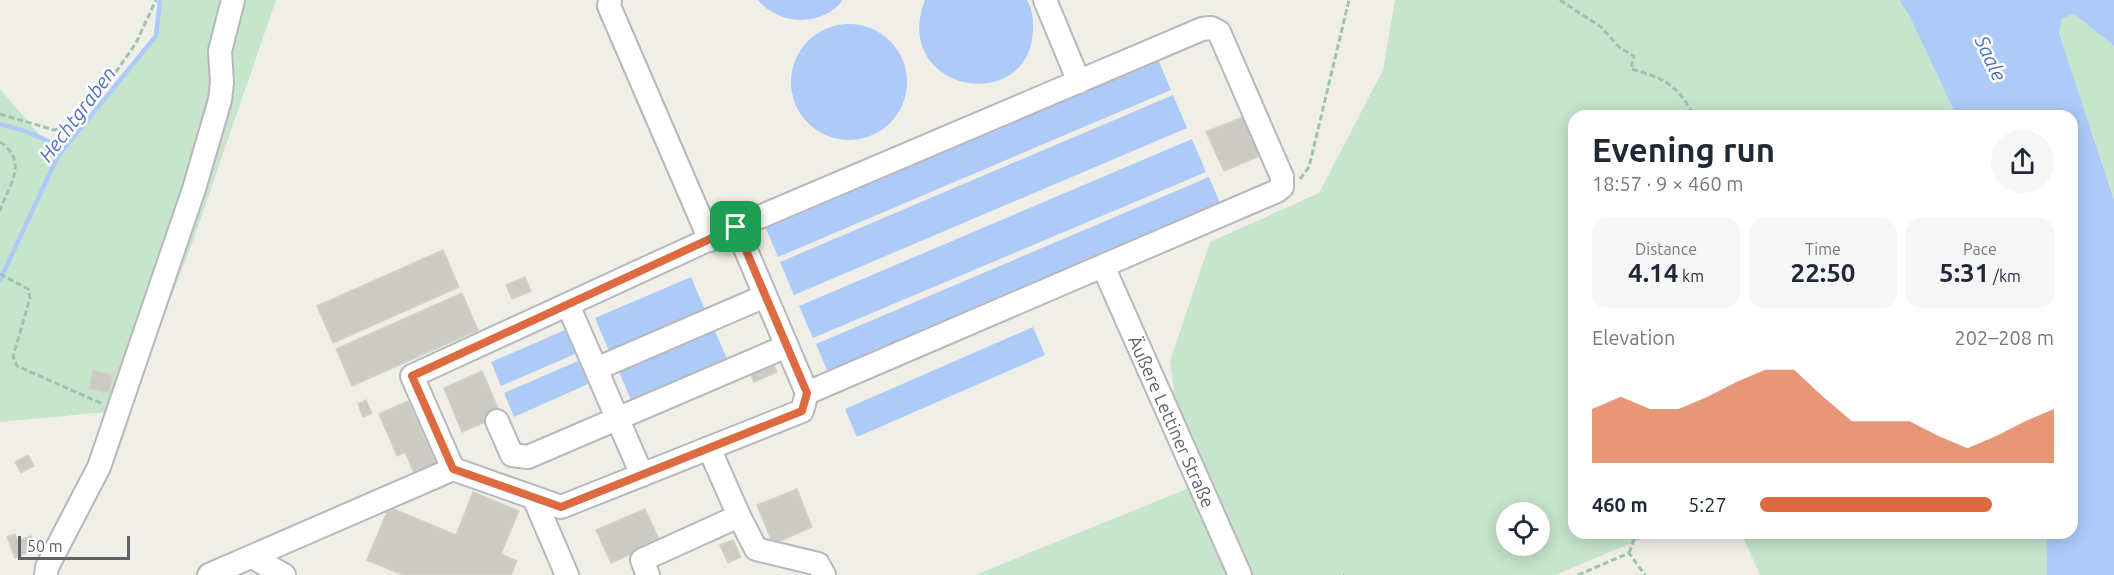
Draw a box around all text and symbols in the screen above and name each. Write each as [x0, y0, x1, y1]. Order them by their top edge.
water label: Saale [1970, 31, 2011, 84]
water label: Hechtgraben [34, 62, 120, 166]
button: share [1991, 130, 2054, 193]
text: Evening run [1592, 131, 1775, 168]
text: 18:57 · 9 × 460 m [1592, 172, 1744, 195]
pin [710, 201, 761, 252]
icon: arrive [719, 210, 752, 243]
text: Distance [1635, 240, 1697, 258]
text: Time [1805, 240, 1841, 258]
text: Pace [1963, 240, 1997, 258]
text: 4.14 [1628, 258, 1678, 287]
text: 22:50 [1790, 258, 1856, 287]
text: 5:31 [1939, 258, 1989, 287]
text: km [1678, 267, 1704, 285]
text: /km [1989, 267, 2021, 285]
text: Elevation [1592, 326, 1675, 349]
text: 202–208 m [1955, 326, 2054, 349]
street label: Äußere Lettiner Straße [1125, 332, 1219, 510]
text: 460 m [1592, 493, 1648, 516]
text: 5:27 [1688, 493, 1727, 516]
map controls [1496, 502, 1550, 556]
button: locate [1496, 502, 1550, 556]
scale bar [18, 533, 130, 560]
text: 50 m [27, 537, 63, 555]

